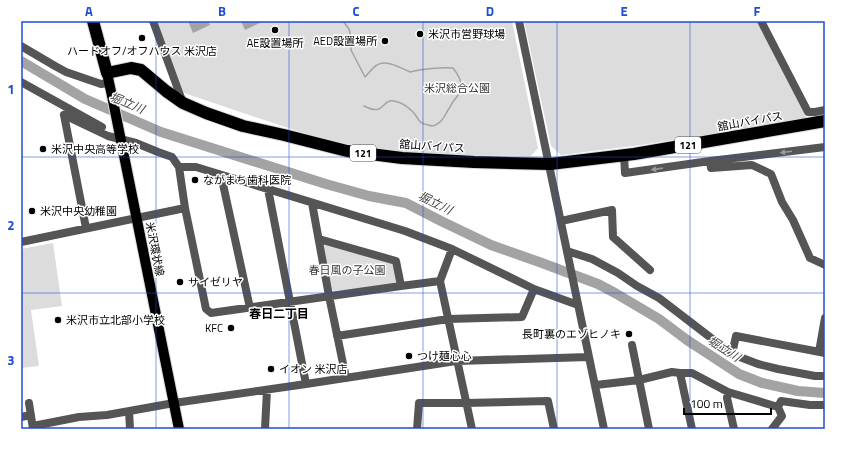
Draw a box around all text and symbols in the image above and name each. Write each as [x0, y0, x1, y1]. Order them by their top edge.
text: A [85, 1, 93, 21]
text: B [218, 1, 226, 21]
text: C [352, 1, 360, 21]
text: D [486, 1, 494, 21]
text: E [620, 1, 628, 21]
text: F [754, 1, 761, 21]
marker: AE設置場所 [270, 25, 280, 35]
place label: 米沢市営野球場 [428, 26, 505, 42]
marker: 米沢市営野球場 [415, 29, 425, 39]
marker: ハードオフ/オフハウス 米沢店 [137, 33, 147, 43]
place label: AED設置場所 [313, 33, 378, 49]
place label: AE設置場所 [247, 35, 304, 51]
marker: AED設置場所 [380, 36, 390, 46]
place label: ハードオフ/オフハウス 米沢店 [67, 43, 217, 59]
text: 1 [7, 79, 15, 99]
park label: 米沢総合公園 [424, 80, 490, 96]
water label: 堀立川 [107, 87, 149, 119]
street label: 舘山バイパス [716, 107, 784, 135]
street label: 舘山バイパス [399, 136, 465, 156]
road number: 121 [675, 137, 701, 153]
place label: 米沢中央高等学校 [51, 141, 139, 157]
marker: 米沢中央高等学校 [38, 144, 48, 154]
road number: 121 [350, 145, 376, 161]
one-way arrow [780, 149, 792, 155]
one-way arrow [651, 166, 663, 172]
place label: ながまち歯科医院 [203, 172, 291, 188]
marker: ながまち歯科医院 [190, 175, 200, 185]
water label: 堀立川 [415, 186, 457, 220]
place label: 米沢中央幼稚園 [40, 203, 117, 219]
marker: 米沢中央幼稚園 [27, 206, 37, 216]
text: 2 [7, 215, 15, 235]
street label: 米沢環状線 [142, 220, 168, 278]
park label: 春日風の子公園 [309, 262, 386, 278]
place label: サイゼリヤ [188, 274, 243, 290]
marker: サイゼリヤ [175, 277, 185, 287]
district label: 春日二丁目 [249, 304, 309, 323]
place label: 米沢市立北部小学校 [66, 312, 165, 328]
marker: 米沢市立北部小学校 [53, 315, 63, 325]
place label: KFC [205, 320, 223, 336]
marker: KFC [226, 323, 236, 333]
place label: 長町裏のエゾヒノキ [522, 326, 621, 342]
marker: 長町裏のエゾヒノキ [624, 329, 634, 339]
water label: 堀立川 [704, 331, 746, 367]
place label: つけ麺心心 [417, 348, 472, 364]
text: 3 [7, 350, 15, 370]
marker: つけ麺心心 [404, 351, 414, 361]
place label: イオン 米沢店 [279, 361, 347, 377]
marker: イオン 米沢店 [266, 364, 276, 374]
scale bar [684, 390, 771, 416]
text: 100 m [690, 394, 723, 413]

